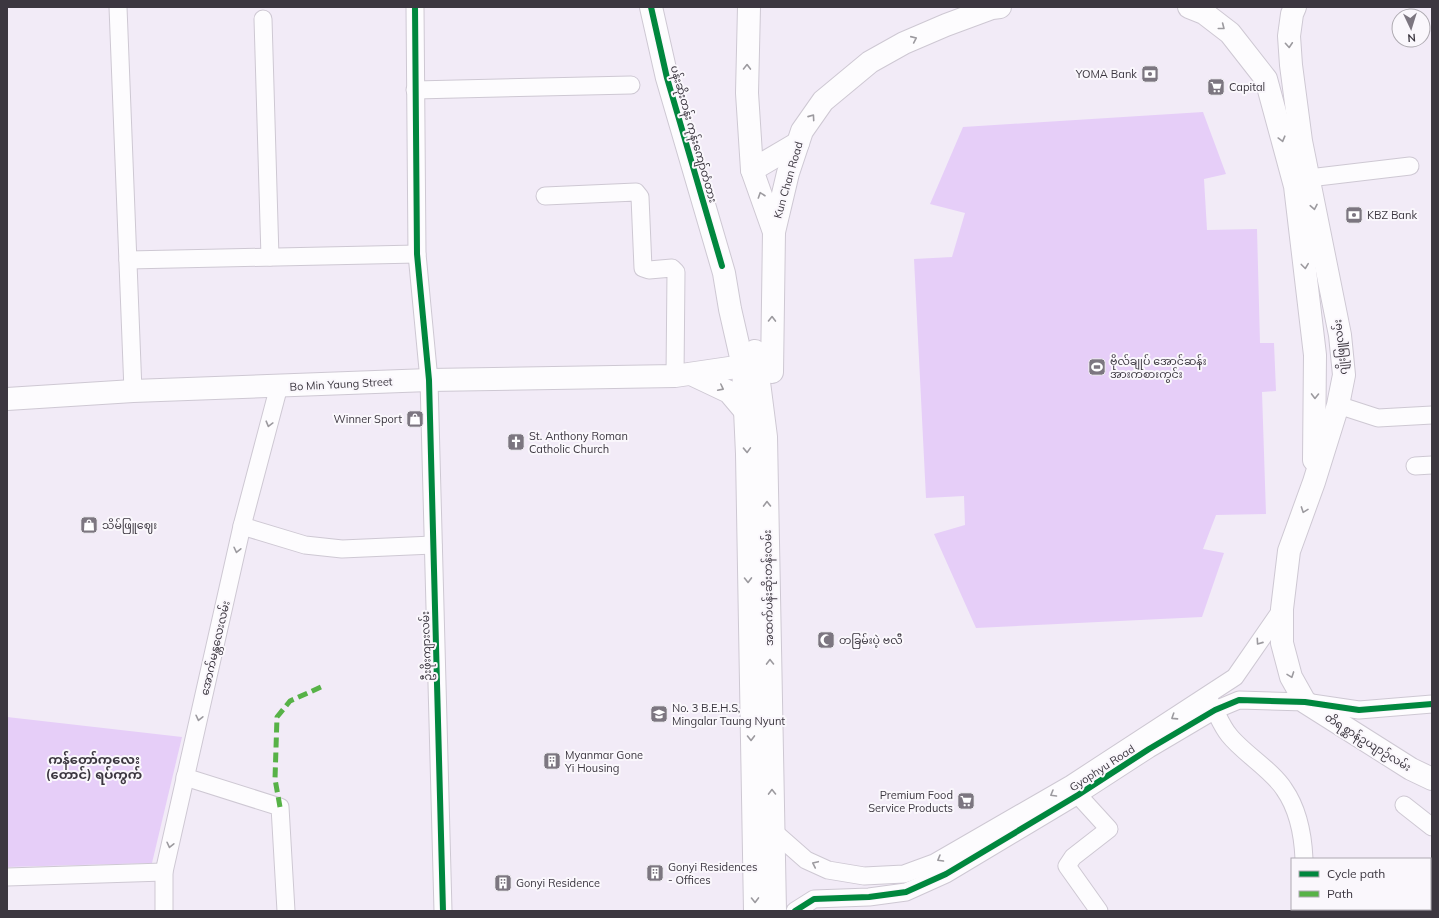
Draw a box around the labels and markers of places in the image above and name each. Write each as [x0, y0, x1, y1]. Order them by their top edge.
bank icon: YOMA Bank [1140, 64, 1160, 84]
place label: YOMA Bank [1075, 67, 1137, 81]
supermarket icon: Capital [1206, 77, 1226, 97]
place label: Capital [1229, 80, 1265, 94]
bank icon: KBZ Bank [1344, 205, 1364, 225]
place label: KBZ Bank [1367, 208, 1417, 222]
place label: ဗိုလ်ချုပ် အောင်ဆန်း အားကစားကွင်း [1110, 354, 1207, 383]
sports icon: ဗိုလ်ချုပ် အောင်ဆန်း အားကစားကွင်း [1087, 357, 1107, 377]
shop icon: Winner Sport [405, 409, 425, 429]
place label: Winner Sport [334, 412, 402, 426]
place label: St. Anthony Roman Catholic Church [529, 429, 628, 456]
church icon: St. Anthony Roman Catholic Church [506, 432, 526, 452]
shop icon: သိမ်ဖြူဈေး [79, 515, 99, 535]
place label: သိမ်ဖြူဈေး [102, 518, 157, 534]
mosque icon: တခြမ်းပဲ့ ဗလီ [816, 630, 836, 650]
place label: တခြမ်းပဲ့ ဗလီ [839, 633, 903, 649]
place label: No. 3 B.E.H.S, Mingalar Taung Nyunt [672, 701, 785, 728]
school or university icon: No. 3 B.E.H.S, Mingalar Taung Nyunt [649, 704, 669, 724]
place label: Myanmar Gone Yi Housing [564, 748, 643, 775]
building icon: Myanmar Gone Yi Housing [542, 751, 562, 771]
place label: Premium Food Service Products [868, 788, 953, 815]
supermarket icon: Premium Food Service Products [956, 791, 976, 811]
place label: Gonyi Residences - Offices [668, 860, 757, 887]
building icon: Gonyi Residences - Offices [645, 863, 665, 883]
building icon: Gonyi Residence [493, 873, 513, 893]
place label: Gonyi Residence [516, 876, 600, 890]

